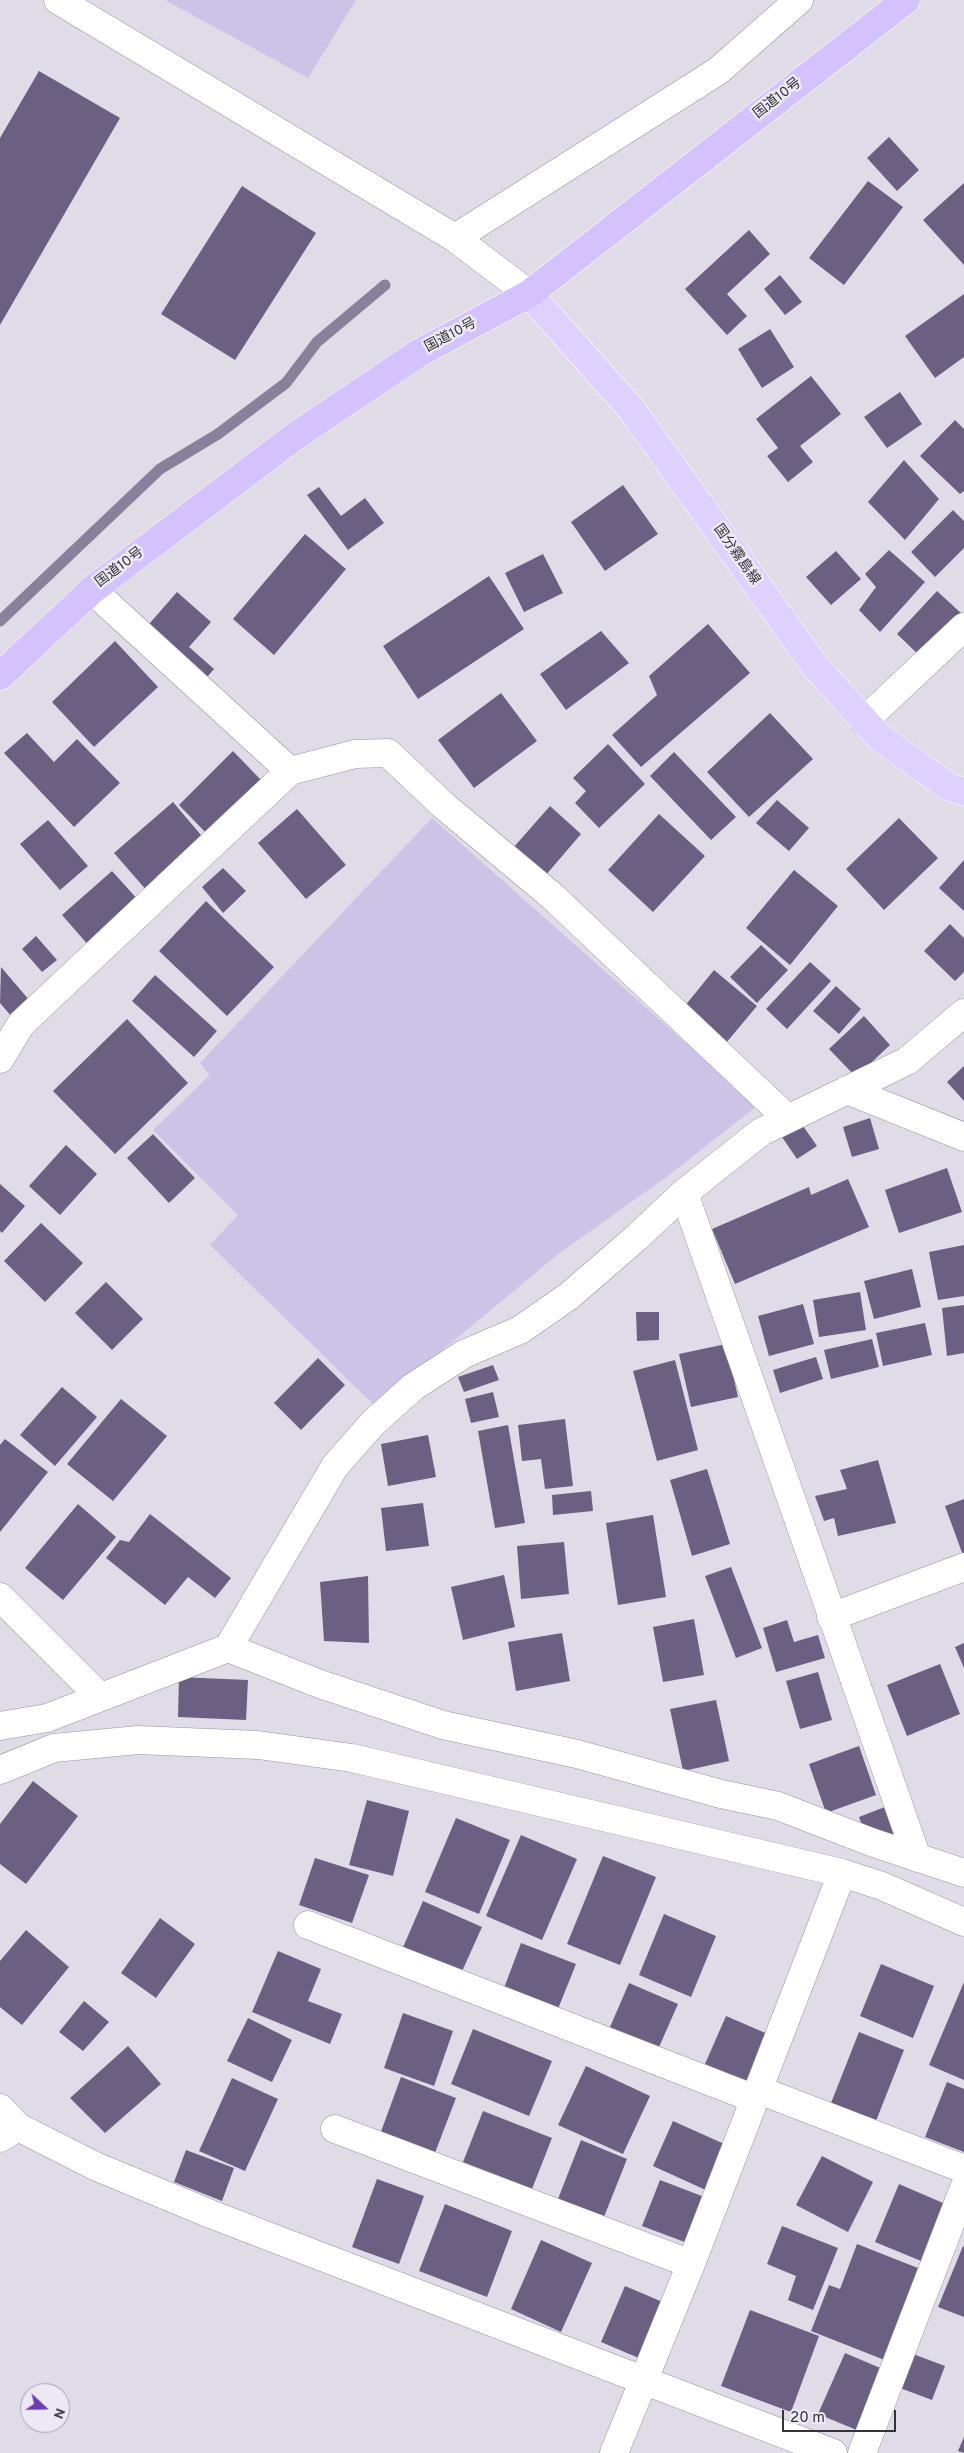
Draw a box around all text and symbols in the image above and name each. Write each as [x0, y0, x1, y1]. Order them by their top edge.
street label: 国道10号 [751, 75, 805, 123]
street label: 国道10号 [422, 315, 480, 357]
street label: 国分霧島線 [709, 522, 763, 588]
street label: 国道10号 [92, 544, 148, 592]
north arrow [20, 2383, 70, 2433]
scale bar [784, 2400, 898, 2432]
text: N [49, 2405, 68, 2421]
text: 20 m [790, 2409, 825, 2428]

